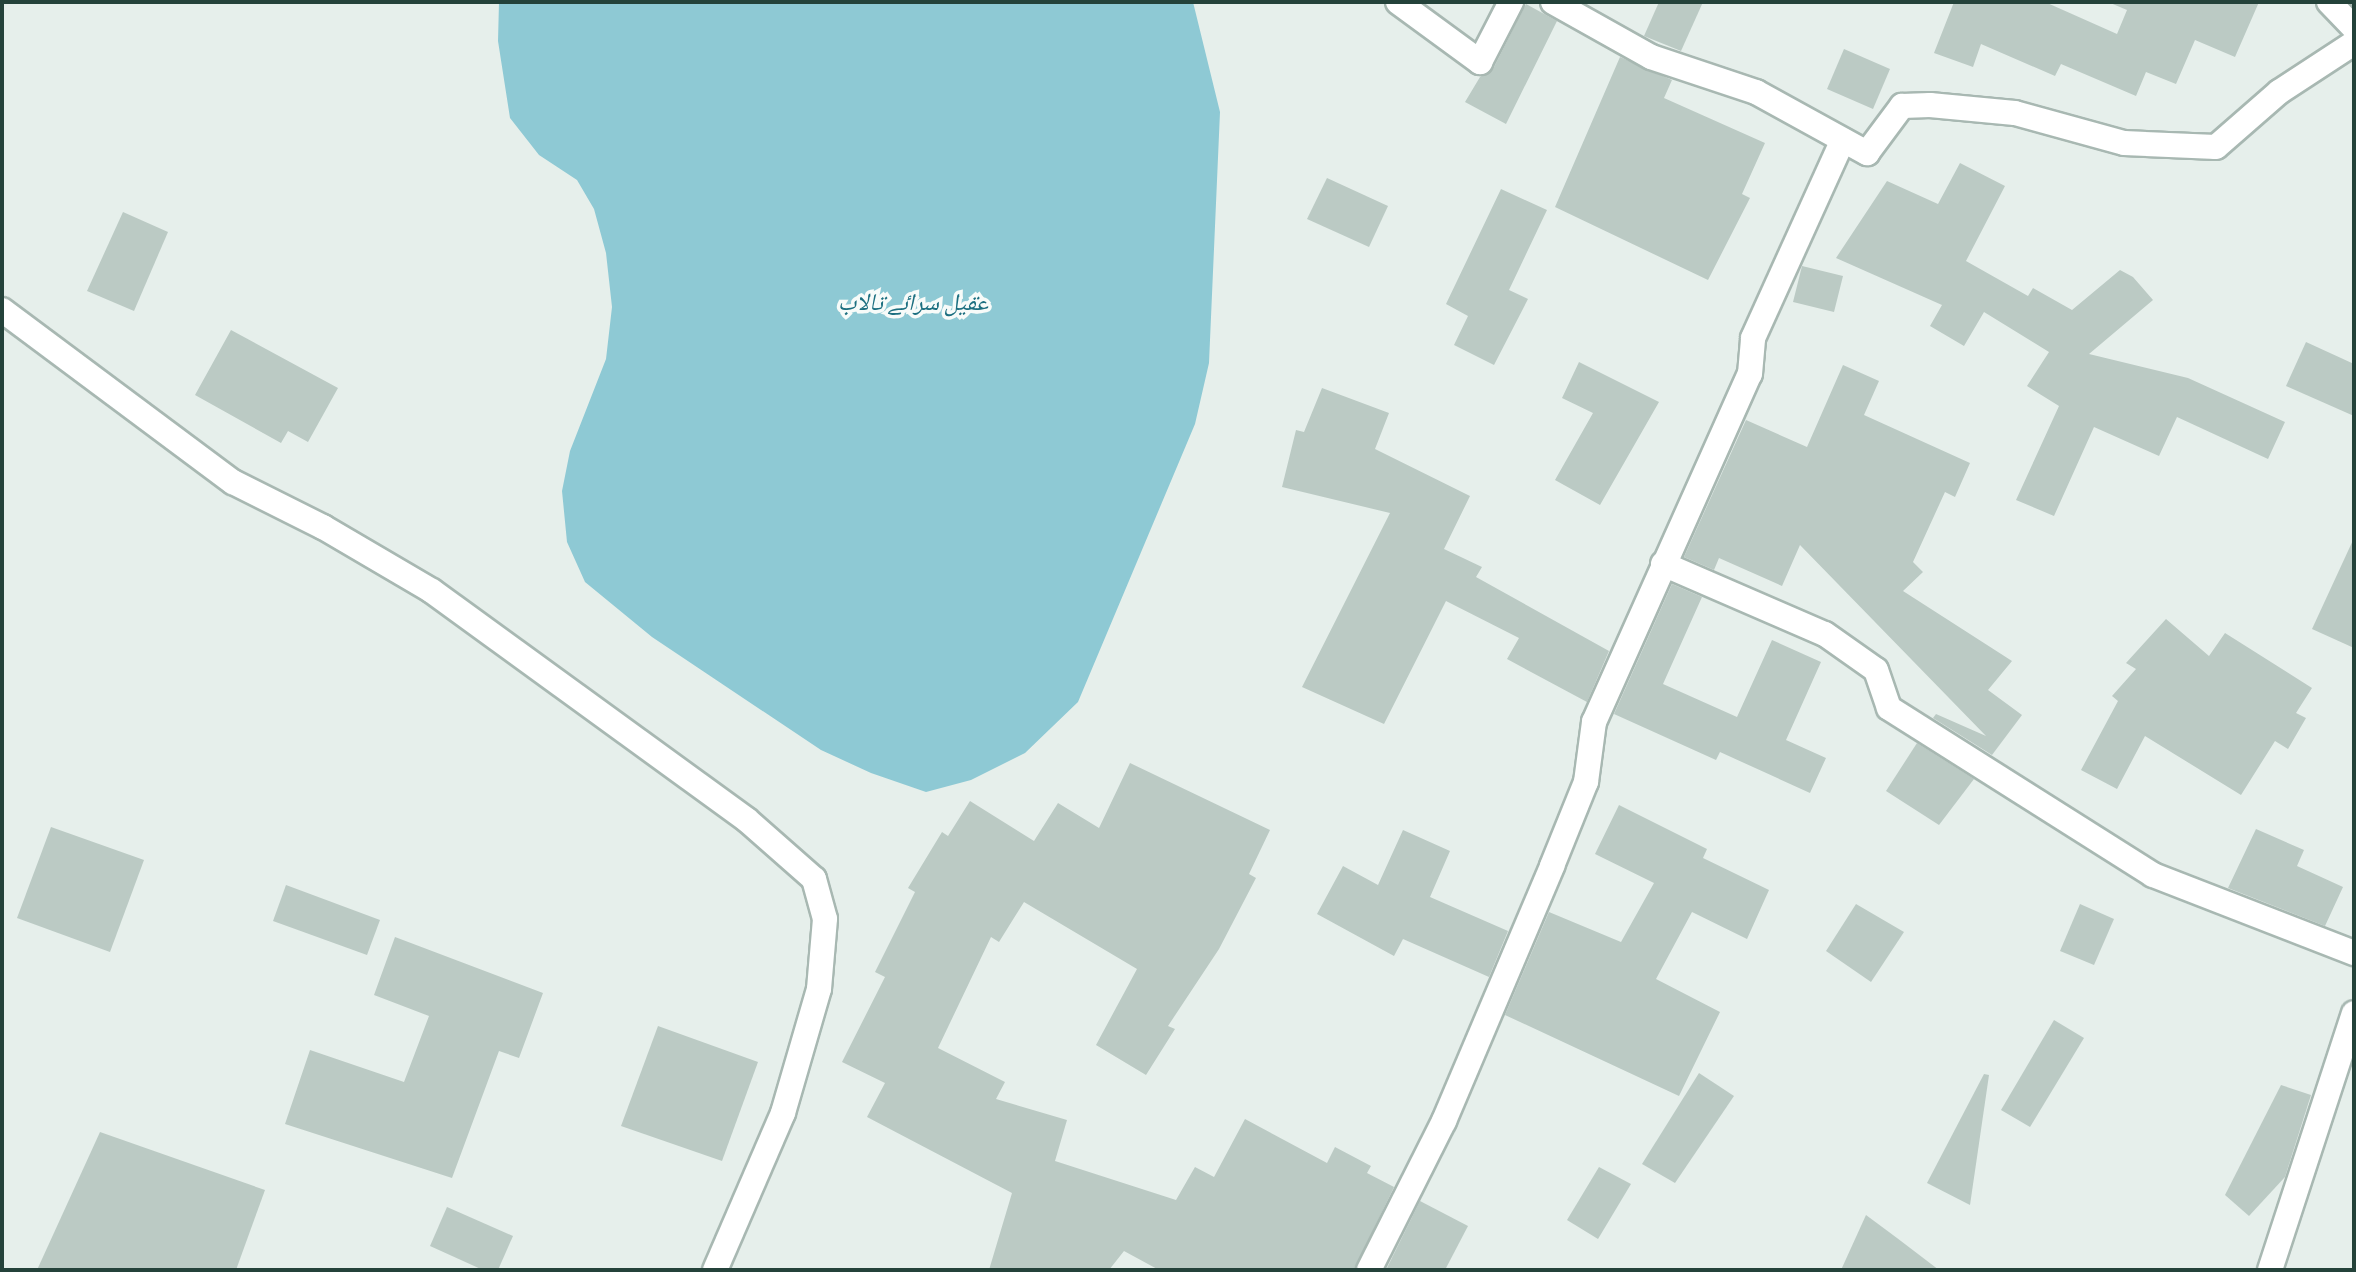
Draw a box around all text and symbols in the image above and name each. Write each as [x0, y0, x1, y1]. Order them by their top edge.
water label: عقیل سرائے تالاب [838, 289, 988, 317]

